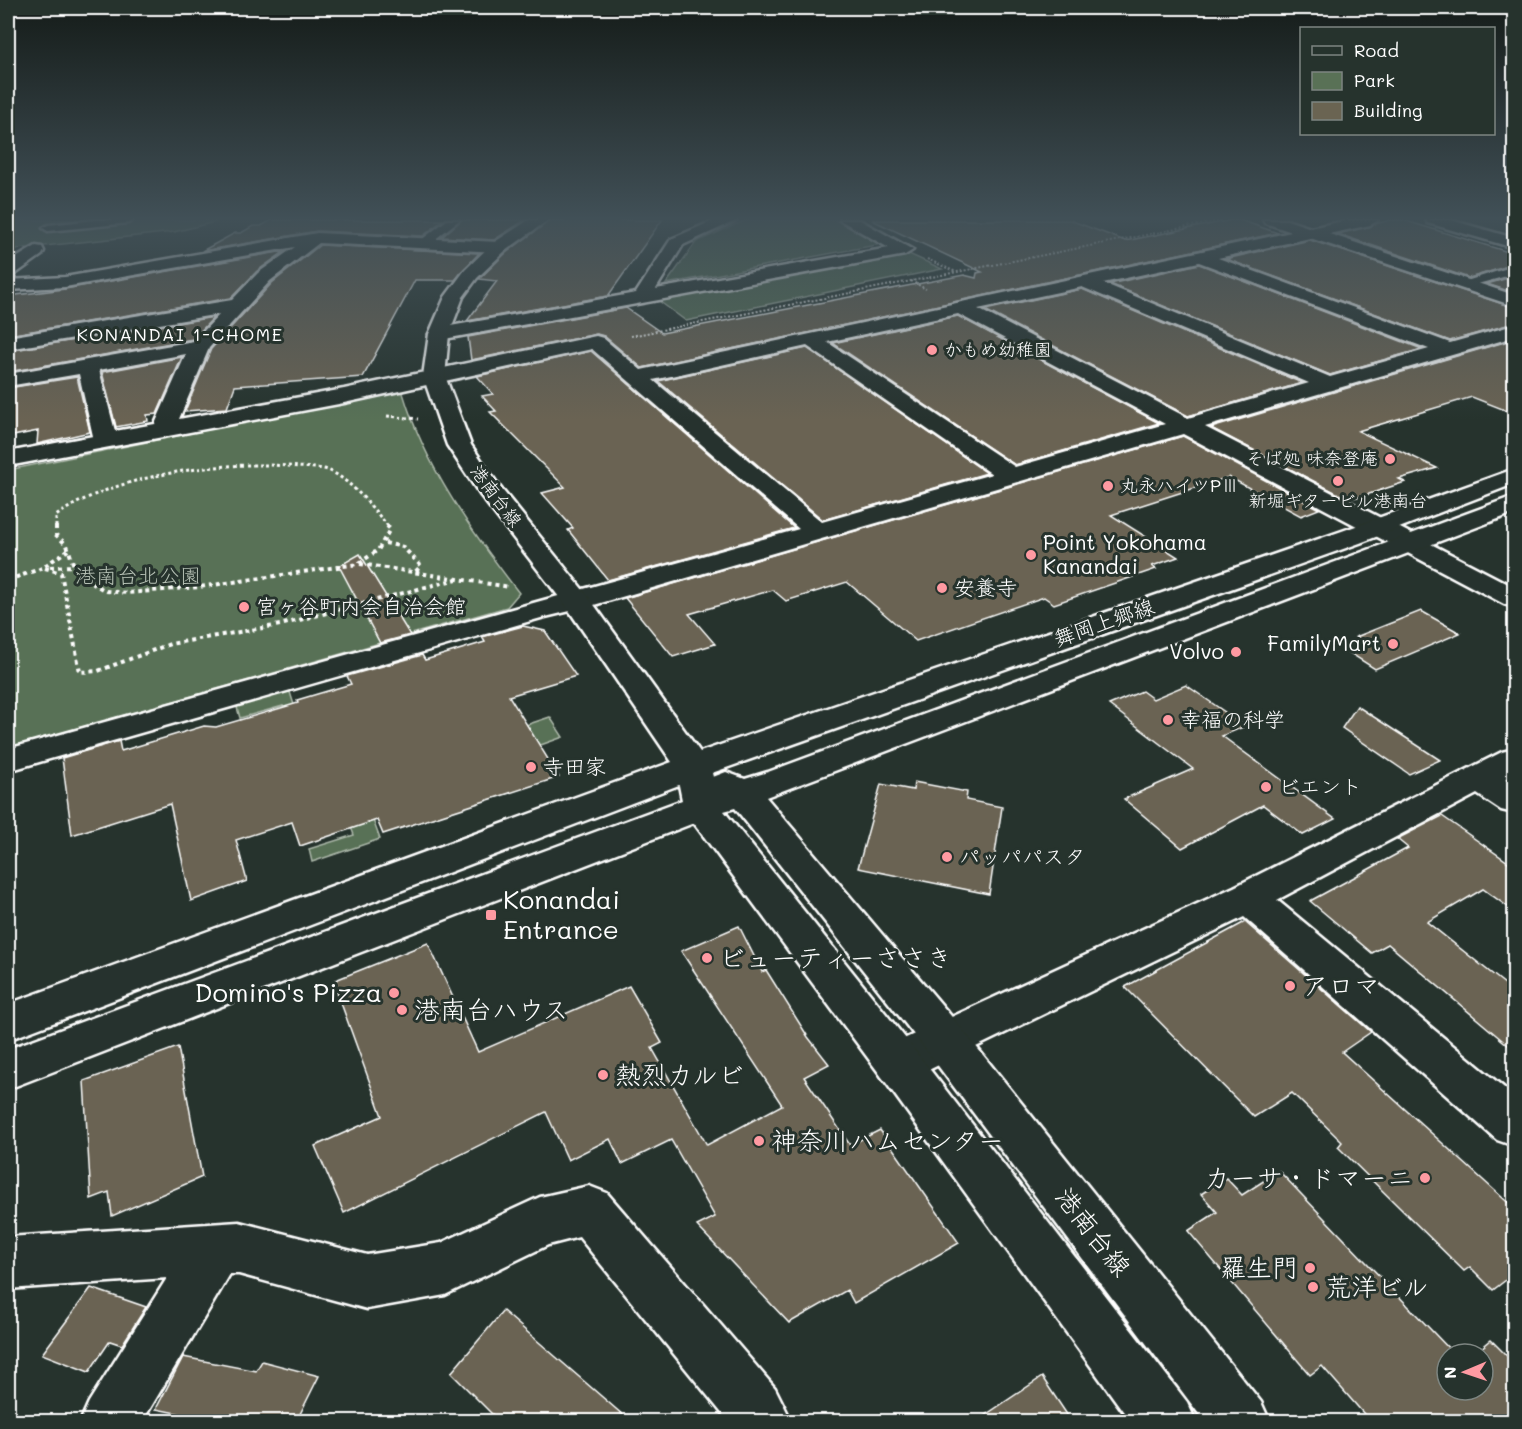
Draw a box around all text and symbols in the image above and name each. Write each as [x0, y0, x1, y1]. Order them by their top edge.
legend [1300, 27, 1495, 135]
text: Road [1354, 38, 1399, 62]
text: Park [1354, 68, 1395, 92]
text: Building [1354, 98, 1422, 122]
district label: KONANDAI 1-CHOME [77, 322, 283, 346]
place label: かもめ幼稚園 [944, 337, 1052, 361]
marker: かもめ幼稚園 [925, 343, 939, 357]
place label: そば処 味奈登庵 [1246, 446, 1378, 470]
marker: そば処 味奈登庵 [1383, 452, 1397, 466]
street label: 港南台線 [466, 459, 528, 531]
place label: 丸永ハイツPⅢ [1120, 473, 1239, 497]
marker: 新堀ギタービル港南台 [1331, 474, 1345, 488]
marker: 丸永ハイツPⅢ [1101, 479, 1115, 493]
place label: 新堀ギタービル港南台 [1249, 488, 1427, 512]
place label: Point Yokohama Kanandai [1043, 528, 1207, 579]
marker: Point Yokohama Kanandai [1024, 548, 1038, 562]
park label: 港南台北公園 [75, 561, 201, 588]
place label: 安養寺 [954, 573, 1017, 600]
marker: 安養寺 [935, 581, 949, 595]
place label: 宮ヶ谷町内会自治会館 [256, 592, 466, 619]
street label: 舞岡上郷線 [1049, 592, 1158, 651]
marker: 宮ヶ谷町内会自治会館 [237, 600, 251, 614]
place label: FamilyMart [1267, 629, 1381, 656]
place label: Volvo [1169, 637, 1224, 664]
marker: FamilyMart [1386, 637, 1400, 651]
marker: Volvo [1229, 645, 1243, 659]
place label: 幸福の科学 [1180, 705, 1285, 732]
marker: 幸福の科学 [1161, 713, 1175, 727]
place label: 寺田家 [543, 752, 606, 779]
marker: 寺田家 [524, 760, 538, 774]
place label: ビエント [1278, 772, 1362, 799]
marker: ビエント [1259, 780, 1273, 794]
place label: パッパパスタ [959, 842, 1085, 869]
marker: パッパパスタ [940, 850, 954, 864]
place label: Konandai Entrance [503, 882, 620, 946]
marker: Konandai Entrance [484, 908, 498, 922]
place label: ビューティーささき [719, 940, 952, 974]
marker: ビューティーささき [700, 951, 714, 965]
place label: アロマ [1302, 968, 1380, 1002]
place label: Domino's Pizza [195, 975, 382, 1009]
marker: アロマ [1283, 979, 1297, 993]
marker: Domino's Pizza [387, 986, 401, 1000]
place label: 港南台ハウス [414, 992, 568, 1026]
marker: 港南台ハウス [395, 1003, 409, 1017]
place label: 熱烈カルビ [615, 1057, 744, 1091]
marker: 熱烈カルビ [596, 1068, 610, 1082]
place label: 神奈川ハムセンター [771, 1123, 1004, 1157]
marker: 神奈川ハムセンター [752, 1134, 766, 1148]
place label: カーサ・ドマーニ [1204, 1160, 1413, 1194]
marker: カーサ・ドマーニ [1418, 1171, 1432, 1185]
street label: 港南台線 [1048, 1180, 1139, 1283]
place label: 羅生門 [1220, 1250, 1298, 1284]
marker: 羅生門 [1303, 1261, 1317, 1275]
place label: 荒洋ビル [1325, 1269, 1428, 1303]
marker: 荒洋ビル [1306, 1280, 1320, 1294]
north arrow [1435, 1342, 1495, 1402]
text: N [1439, 1366, 1460, 1379]

